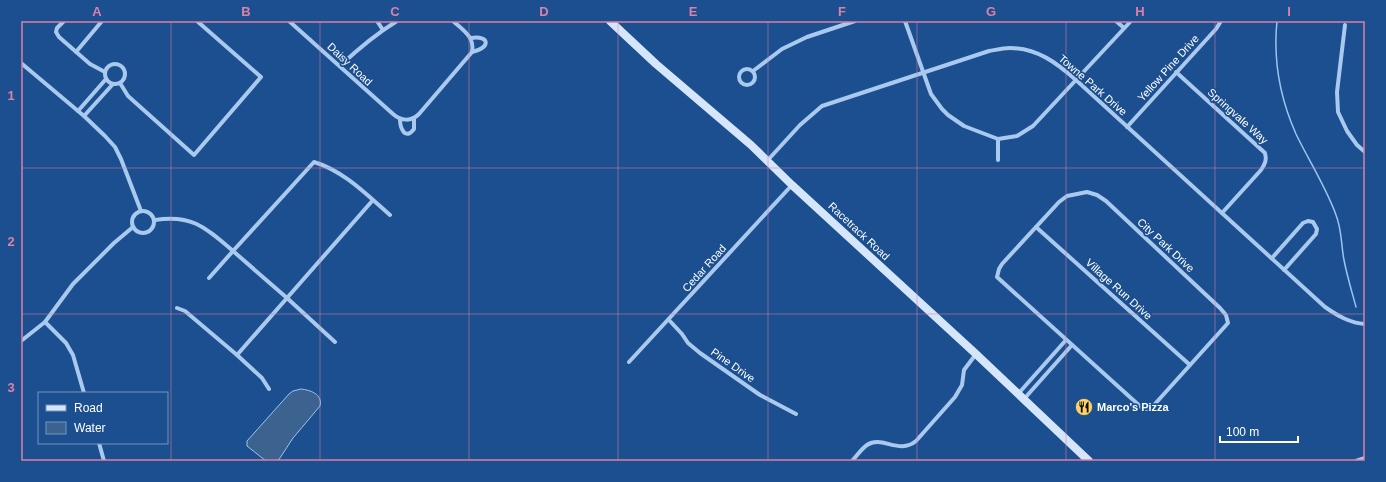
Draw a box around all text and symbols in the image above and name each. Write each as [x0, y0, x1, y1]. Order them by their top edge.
text: A [92, 4, 102, 19]
text: B [241, 4, 251, 19]
text: C [390, 4, 400, 19]
text: D [539, 4, 549, 19]
text: E [689, 4, 698, 19]
text: F [838, 4, 846, 19]
text: G [986, 4, 996, 19]
text: H [1135, 4, 1145, 19]
text: I [1287, 4, 1291, 19]
street label: Yellow Pine Drive [1135, 32, 1201, 104]
street label: Daisy Road [325, 40, 375, 88]
street label: Towne Park Drive [1057, 52, 1129, 118]
street label: Springvale Way [1206, 86, 1271, 146]
text: 1 [7, 88, 15, 103]
street label: Racetrack Road [826, 200, 892, 262]
street label: City Park Drive [1135, 216, 1197, 274]
text: 2 [7, 234, 15, 249]
street label: Cedar Road [680, 242, 728, 294]
street label: Village Run Drive [1083, 256, 1155, 322]
street label: Pine Drive [709, 346, 757, 384]
text: 3 [7, 380, 15, 395]
legend [38, 392, 168, 444]
restaurant icon: Marco's Pizza [1074, 397, 1094, 417]
text: Road [74, 401, 103, 415]
place label: Marco's Pizza [1097, 401, 1170, 413]
scale bar [1220, 418, 1298, 444]
text: Water [74, 421, 106, 435]
text: 100 m [1226, 425, 1259, 439]

